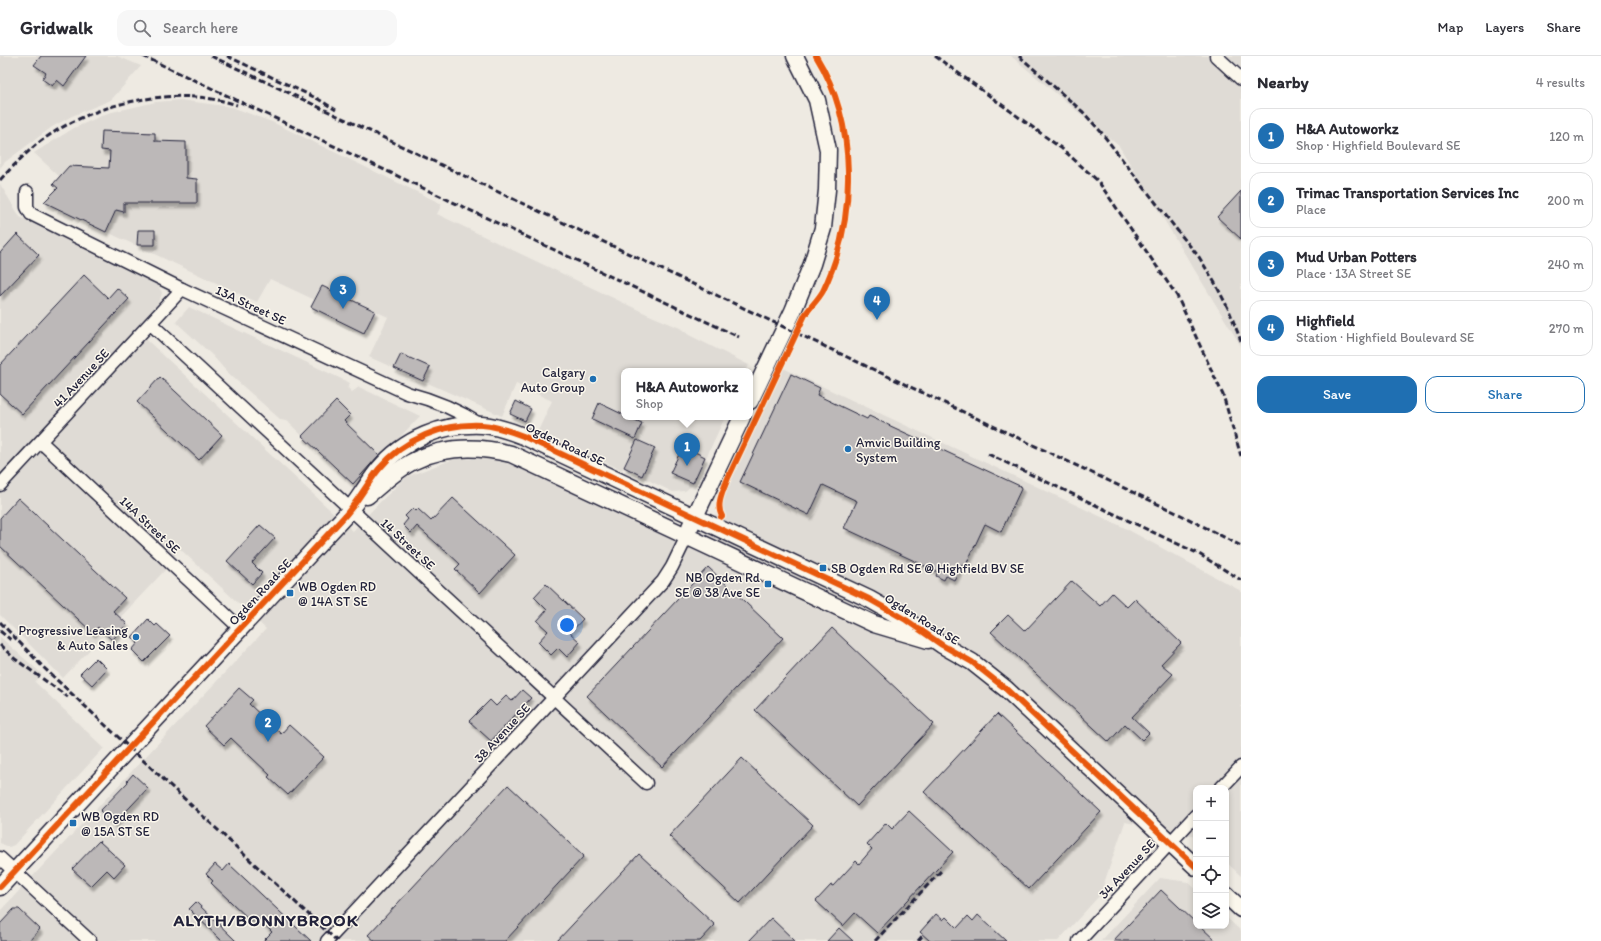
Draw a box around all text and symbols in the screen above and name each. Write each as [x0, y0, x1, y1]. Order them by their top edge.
search box [117, 10, 397, 46]
text: Gridwalk [20, 16, 93, 39]
icon: search [131, 17, 153, 39]
text: Search here [163, 19, 238, 37]
text: Map [1438, 19, 1463, 36]
text: Layers [1485, 19, 1524, 36]
text: Share [1546, 19, 1581, 36]
text: Nearby [1257, 72, 1309, 92]
text: 4 results [1536, 75, 1585, 90]
text: H&A Autoworkz [1296, 120, 1399, 138]
text: 1 [1268, 129, 1274, 144]
text: 120 m [1549, 129, 1584, 144]
text: Shop · Highfield Boulevard SE [1296, 138, 1461, 153]
text: Trimac Transportation Services Inc [1296, 184, 1519, 202]
text: 2 [1268, 193, 1274, 208]
text: 200 m [1547, 193, 1584, 208]
text: Place [1296, 202, 1326, 217]
text: Mud Urban Potters [1296, 248, 1417, 266]
text: 3 [1267, 257, 1275, 272]
text: 240 m [1547, 257, 1584, 272]
text: Place · 13A Street SE [1296, 266, 1411, 281]
pin: 3 [330, 276, 356, 309]
street label: 13A Street SE [213, 282, 289, 328]
pin: 4 [864, 287, 890, 320]
text: Highfield [1296, 312, 1355, 330]
text: 4 [1267, 321, 1275, 336]
text: 270 m [1549, 321, 1584, 336]
text: Station · Highfield Boulevard SE [1296, 330, 1474, 345]
street label: 41 Avenue SE [50, 346, 112, 410]
place label: Calgary Auto Group [521, 365, 585, 395]
popup [621, 368, 753, 420]
marker: Calgary Auto Group [588, 374, 598, 384]
button: Save [1257, 376, 1417, 413]
button: Share [1425, 376, 1585, 413]
text: H&A Autoworkz [636, 378, 738, 396]
text: Shop [636, 396, 663, 411]
street label: Ogden Road SE [523, 419, 607, 469]
pin: 1 [674, 433, 700, 466]
place label: Amvic Building System [856, 435, 941, 465]
marker: Amvic Building System [843, 444, 853, 454]
street label: 14A Street SE [117, 493, 183, 557]
street label: 14 Street SE [378, 515, 438, 573]
street label: Ogden Road SE [225, 556, 295, 628]
place label: SB Ogden Rd SE @ Highfield BV SE [831, 561, 1024, 576]
marker: SB Ogden Rd SE @ Highfield BV SE [818, 563, 828, 573]
place label: NB Ogden Rd SE @ 38 Ave SE [675, 570, 760, 600]
place label: WB Ogden RD @ 14A ST SE [298, 579, 376, 609]
marker: NB Ogden Rd SE @ 38 Ave SE [763, 579, 773, 589]
marker: WB Ogden RD @ 14A ST SE [285, 588, 295, 598]
street label: Ogden Road SE [882, 590, 962, 648]
your location [557, 615, 577, 635]
place label: Progressive Leasing & Auto Sales [19, 623, 128, 653]
marker: Progressive Leasing & Auto Sales [131, 632, 141, 642]
street label: 38 Avenue SE [471, 700, 533, 766]
pin: 2 [255, 709, 281, 742]
map controls [1193, 785, 1229, 929]
button: + [1193, 785, 1229, 821]
place label: WB Ogden RD @ 15A ST SE [81, 809, 159, 839]
marker: WB Ogden RD @ 15A ST SE [68, 818, 78, 828]
button: − [1193, 821, 1229, 857]
street label: 34 Avenue SE [1096, 836, 1158, 902]
button: locate [1193, 857, 1229, 893]
button: layers [1193, 893, 1229, 929]
district label: ALYTH/BONNYBROOK [172, 910, 359, 930]

